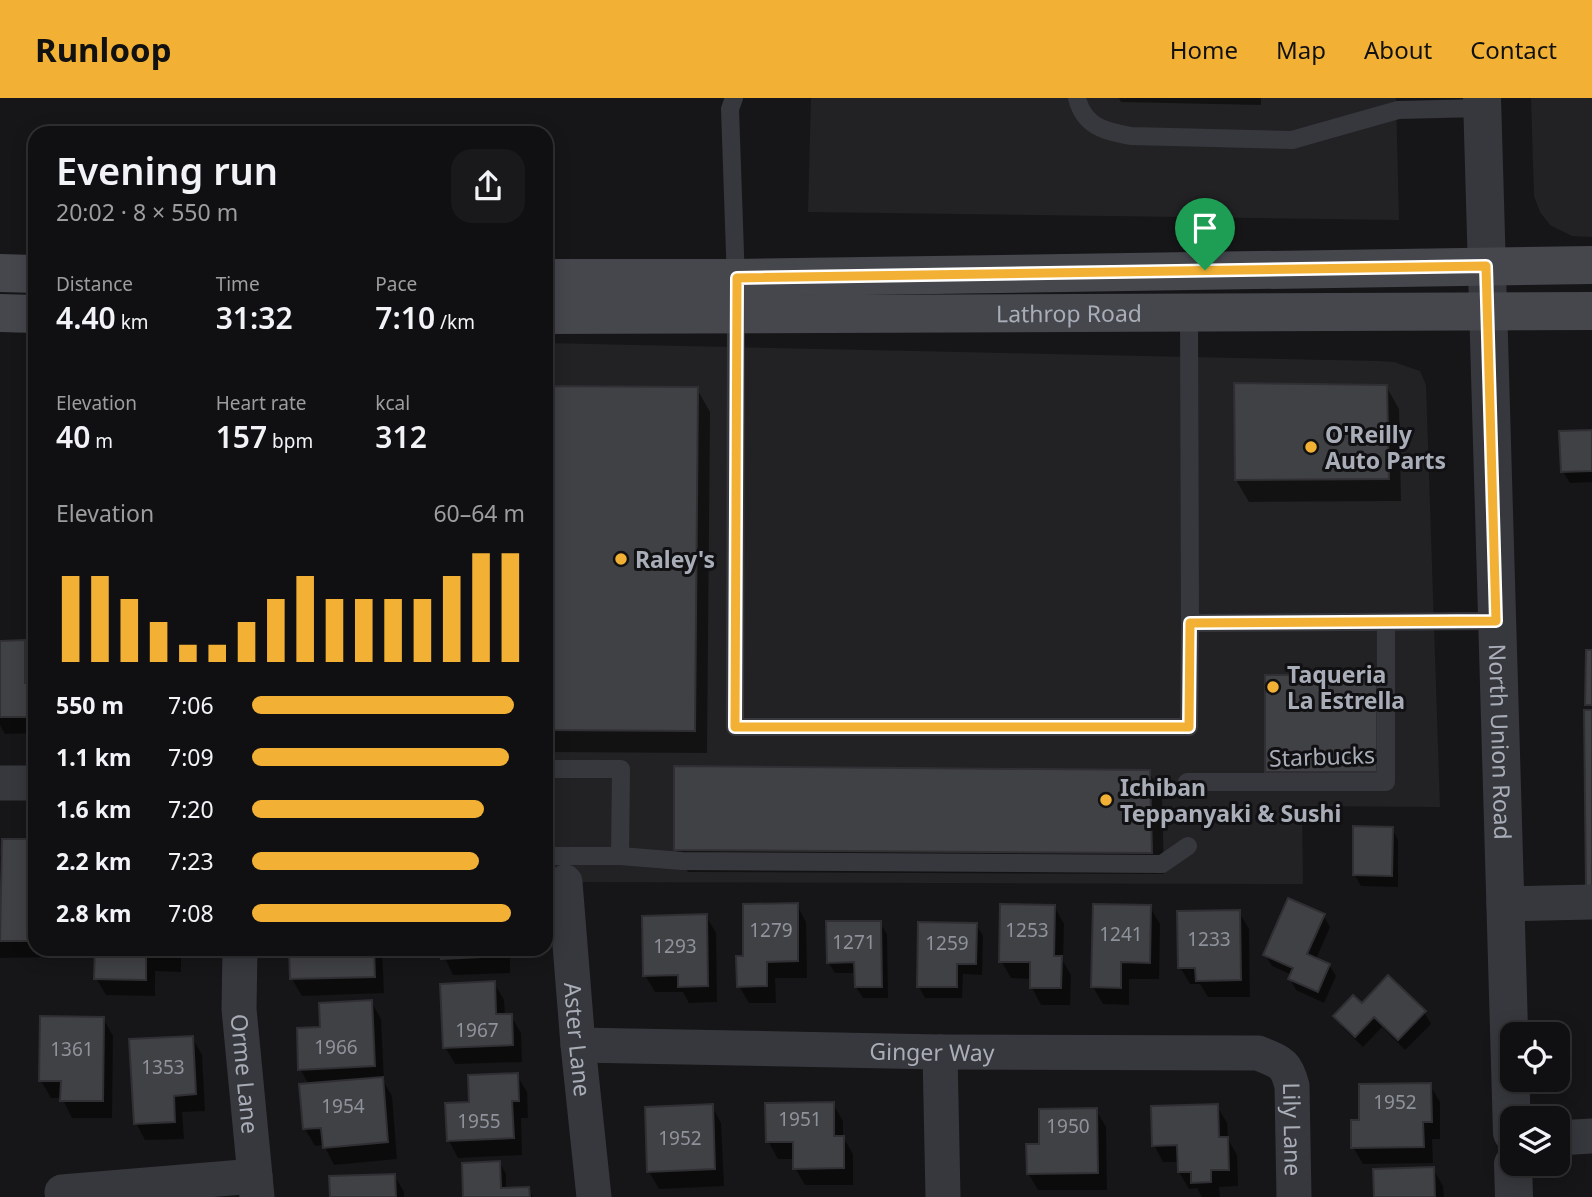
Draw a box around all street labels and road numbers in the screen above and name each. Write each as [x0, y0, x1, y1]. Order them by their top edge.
street label: Lathrop Road [996, 297, 1142, 329]
street label: North Union Road [1482, 643, 1519, 840]
street label: Starbucks [1268, 738, 1376, 774]
street label: Aster Lane [557, 981, 599, 1098]
street label: Orme Lane [224, 1012, 267, 1135]
street label: Ginger Way [869, 1035, 995, 1068]
street label: Lily Lane [1276, 1082, 1310, 1176]

